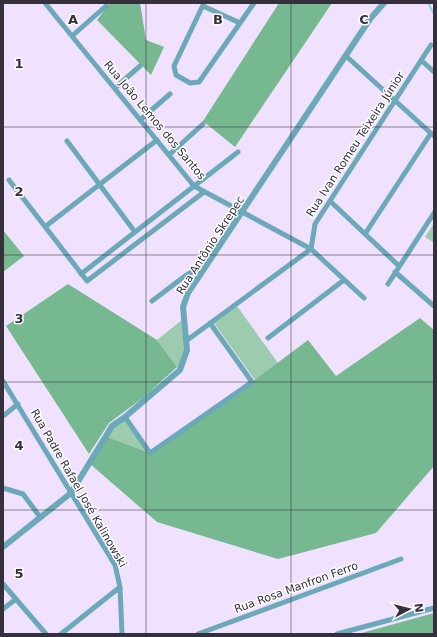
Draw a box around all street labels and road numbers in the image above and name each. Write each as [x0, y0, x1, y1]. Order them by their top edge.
street label: Rua João Lemos dos Santos [101, 58, 208, 183]
street label: Rua Ivan Romeu Teixeira Júnior [304, 69, 407, 219]
street label: Rua Antônio Skrepec [174, 194, 247, 297]
street label: Rua Padre Rafael José Kalinowski [28, 407, 129, 570]
street label: Rua Rosa Manfron Ferro [233, 559, 360, 616]

